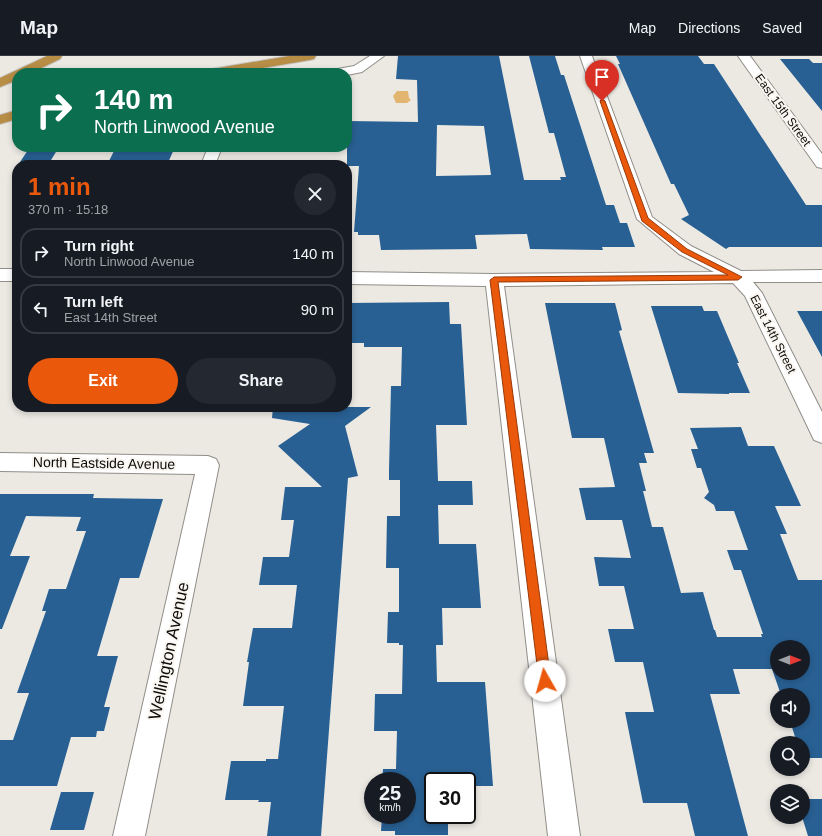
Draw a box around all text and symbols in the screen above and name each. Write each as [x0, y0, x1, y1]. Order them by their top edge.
text: Map [20, 17, 58, 38]
text: Map [629, 20, 656, 36]
text: Directions [678, 20, 740, 36]
text: Saved [762, 20, 802, 36]
pin [585, 60, 619, 101]
icon: arrive [591, 66, 613, 88]
street label: East 15th Street [752, 71, 814, 149]
icon: right [28, 84, 80, 136]
text: 140 m [94, 84, 173, 115]
text: North Linwood Avenue [94, 117, 275, 137]
text: 1 min [28, 173, 91, 200]
button: close [294, 173, 336, 215]
text: 370 m · 15:18 [28, 202, 108, 217]
text: Turn right [64, 237, 134, 254]
icon: right [30, 242, 52, 264]
text: 140 m [292, 245, 334, 262]
text: North Linwood Avenue [64, 254, 195, 269]
street label: East 14th Street [747, 292, 799, 376]
text: Turn left [64, 293, 123, 310]
icon: left [30, 298, 52, 320]
text: 90 m [301, 301, 334, 318]
text: East 14th Street [64, 310, 157, 325]
button: Exit [28, 358, 178, 404]
button: Share [186, 358, 336, 404]
street label: North Eastside Avenue [33, 454, 175, 472]
street label: Wellington Avenue [145, 580, 193, 722]
north arrow [770, 640, 810, 680]
map controls [770, 640, 810, 824]
position arrow [524, 660, 566, 702]
button: sound [770, 688, 810, 728]
button: search [770, 736, 810, 776]
speed limit sign: 30 [424, 772, 476, 824]
text: 25 [379, 782, 401, 804]
button: layers [770, 784, 810, 824]
text: km/h [379, 802, 401, 813]

